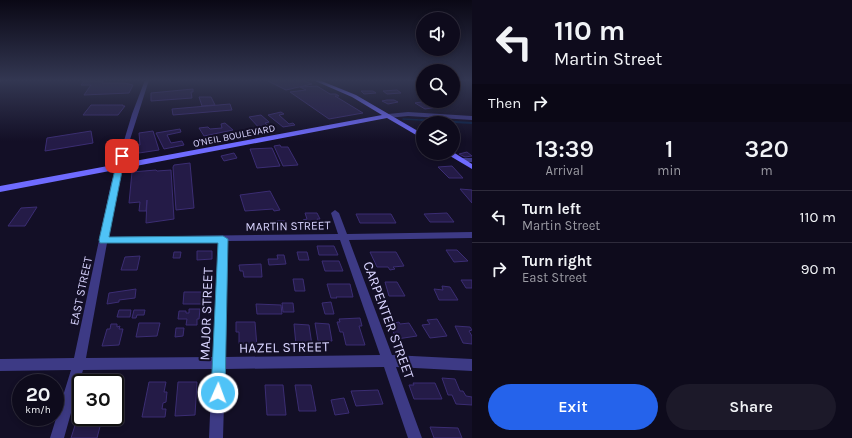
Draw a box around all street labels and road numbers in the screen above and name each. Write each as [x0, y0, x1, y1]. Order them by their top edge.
street label: O'NEIL BOULEVARD [192, 122, 276, 150]
street label: MARTIN STREET [245, 218, 331, 234]
street label: EAST STREET [67, 255, 95, 327]
street label: CARPENTER STREET [359, 259, 418, 381]
street label: MAJOR STREET [196, 267, 217, 361]
street label: HAZEL STREET [239, 338, 329, 357]

